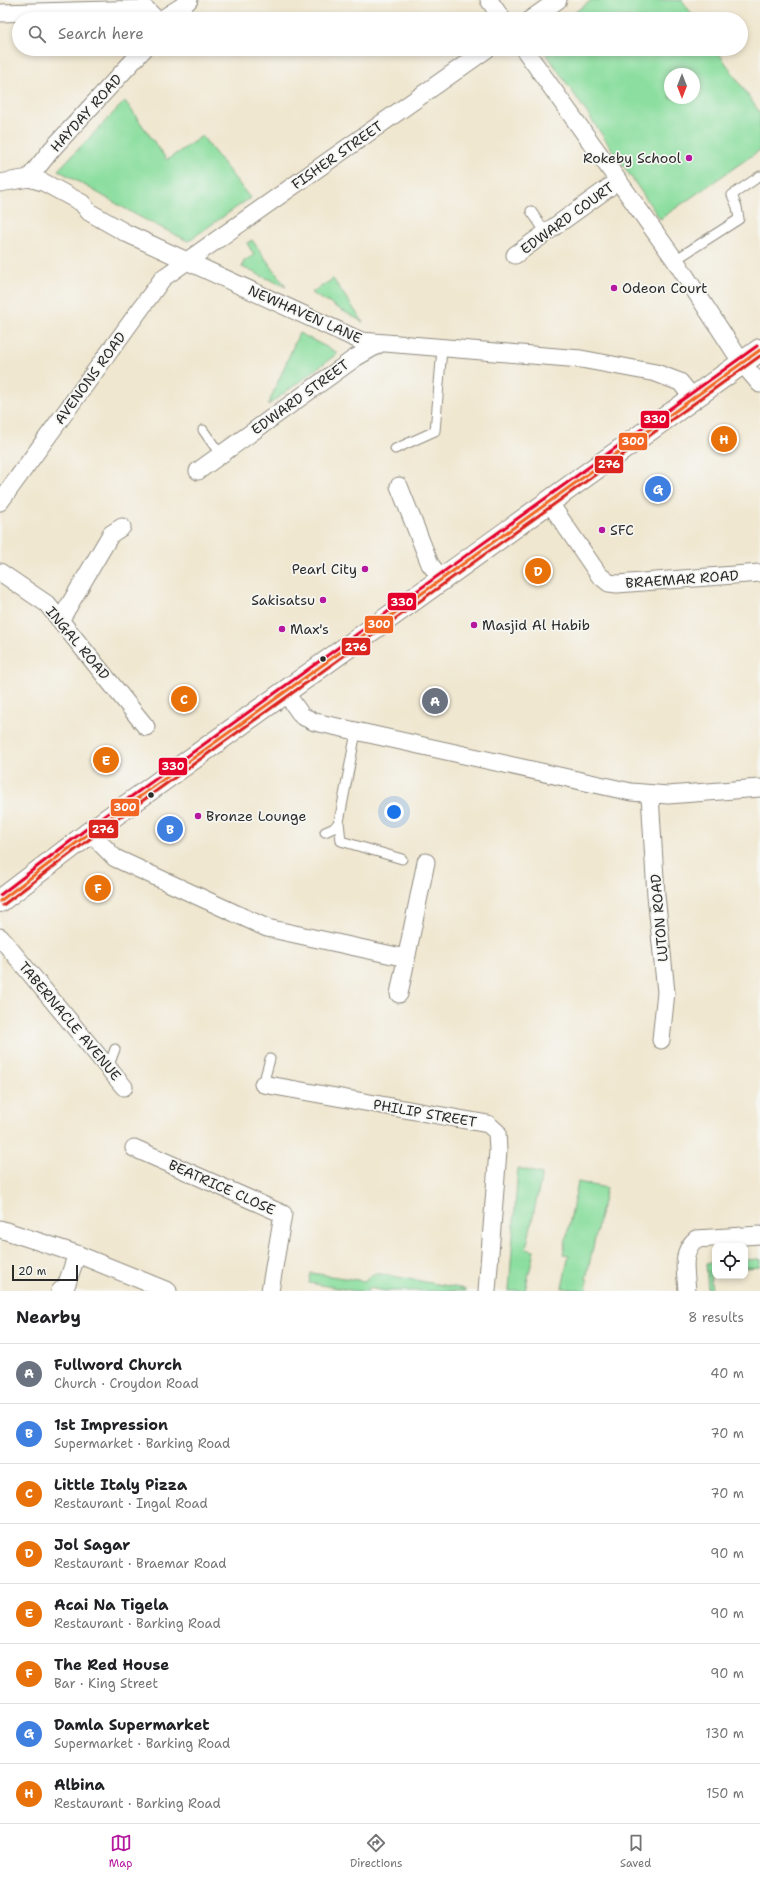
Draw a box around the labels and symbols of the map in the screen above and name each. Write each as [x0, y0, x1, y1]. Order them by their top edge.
north arrow [664, 68, 700, 104]
street label: HAYDAY ROAD [46, 70, 126, 156]
street label: FISHER STREET [288, 117, 386, 193]
place label: Rokeby School [583, 149, 682, 167]
marker: Rokeby School [684, 153, 694, 163]
street label: EDWARD COURT [517, 178, 618, 258]
place label: Odeon Court [622, 279, 707, 297]
street label: NEWHAVEN LANE [245, 281, 365, 347]
marker: Odeon Court [609, 283, 619, 293]
street label: AVENONS ROAD [50, 328, 130, 428]
street label: EDWARD STREET [248, 355, 353, 439]
line badge: 330 [640, 410, 670, 429]
text: 330 [644, 412, 667, 427]
pin: H [711, 424, 737, 454]
line badge: 300 [618, 432, 648, 451]
text: 300 [621, 434, 645, 449]
line badge: 276 [594, 455, 624, 474]
text: 276 [598, 457, 621, 472]
pin: G [645, 474, 671, 504]
place label: SFC [610, 521, 634, 539]
marker: SFC [597, 525, 607, 535]
pin: D [525, 556, 551, 586]
place label: Pearl City [292, 560, 357, 578]
marker: Pearl City [360, 564, 370, 574]
street label: BRAEMAR ROAD [625, 566, 739, 592]
place label: Sakisatsu [251, 591, 315, 609]
line badge: 330 [387, 592, 417, 611]
marker: Sakisatsu [318, 595, 328, 605]
text: 330 [391, 595, 414, 610]
street label: INGAL ROAD [42, 603, 114, 683]
line badge: 300 [364, 615, 394, 634]
place label: Masjid Al Habib [482, 616, 590, 634]
text: 300 [367, 617, 391, 632]
place label: Max's [290, 620, 329, 638]
marker: Masjid Al Habib [469, 620, 479, 630]
marker: Max's [277, 624, 287, 634]
line badge: 276 [341, 637, 371, 656]
text: 276 [345, 640, 368, 655]
unlabelled marker [318, 654, 328, 664]
pin: C [171, 684, 197, 714]
pin: A [422, 686, 448, 716]
pin: E [93, 745, 119, 775]
line badge: 330 [158, 757, 188, 776]
text: 330 [162, 759, 185, 774]
unlabelled marker [146, 790, 156, 800]
line badge: 300 [110, 798, 140, 817]
text: 300 [113, 800, 137, 815]
your location [384, 802, 404, 822]
place label: Bronze Lounge [206, 807, 306, 825]
marker: Bronze Lounge [193, 811, 203, 821]
pin: B [157, 814, 183, 844]
line badge: 276 [88, 819, 119, 839]
text: 276 [92, 822, 115, 837]
pin: F [85, 873, 111, 903]
street label: LUTON ROAD [646, 873, 672, 963]
street label: TABERNACLE AVENUE [15, 958, 125, 1084]
street label: PHILIP STREET [372, 1095, 479, 1131]
street label: BEATRICE CLOSE [166, 1155, 278, 1219]
scale bar [12, 1263, 78, 1282]

